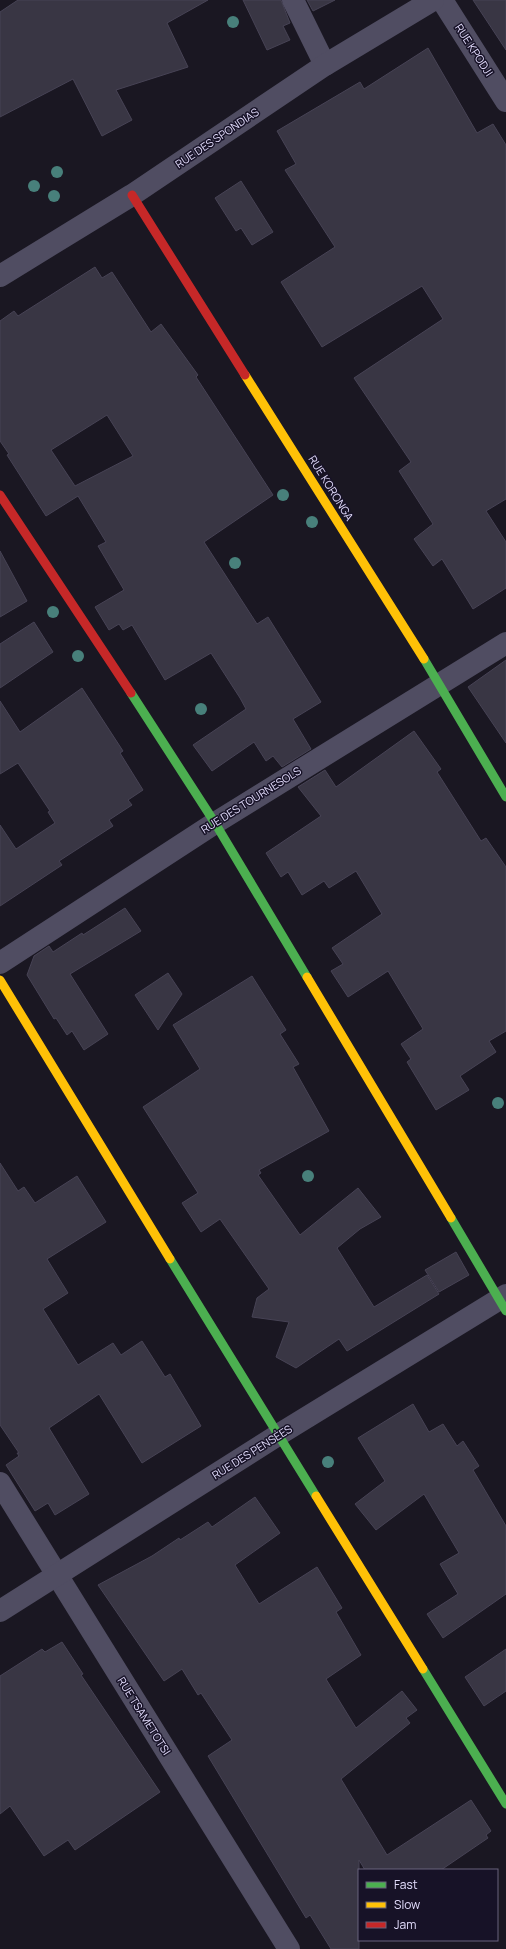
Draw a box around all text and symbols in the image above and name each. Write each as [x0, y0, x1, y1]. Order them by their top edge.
street label: RUE KPODJI [452, 21, 497, 79]
street label: RUE DES SPONDIAS [172, 104, 262, 171]
street label: RUE KORONGA [305, 452, 357, 523]
street label: RUE DES TOURNESOLS [198, 763, 304, 836]
street label: RUE DES PENSÉES [209, 1421, 295, 1482]
street label: RUE TSAMETOTSI [114, 1674, 174, 1758]
legend [358, 1869, 498, 1941]
text: Fast [394, 1876, 418, 1893]
text: Slow [394, 1896, 420, 1913]
text: Jam [394, 1916, 416, 1933]

